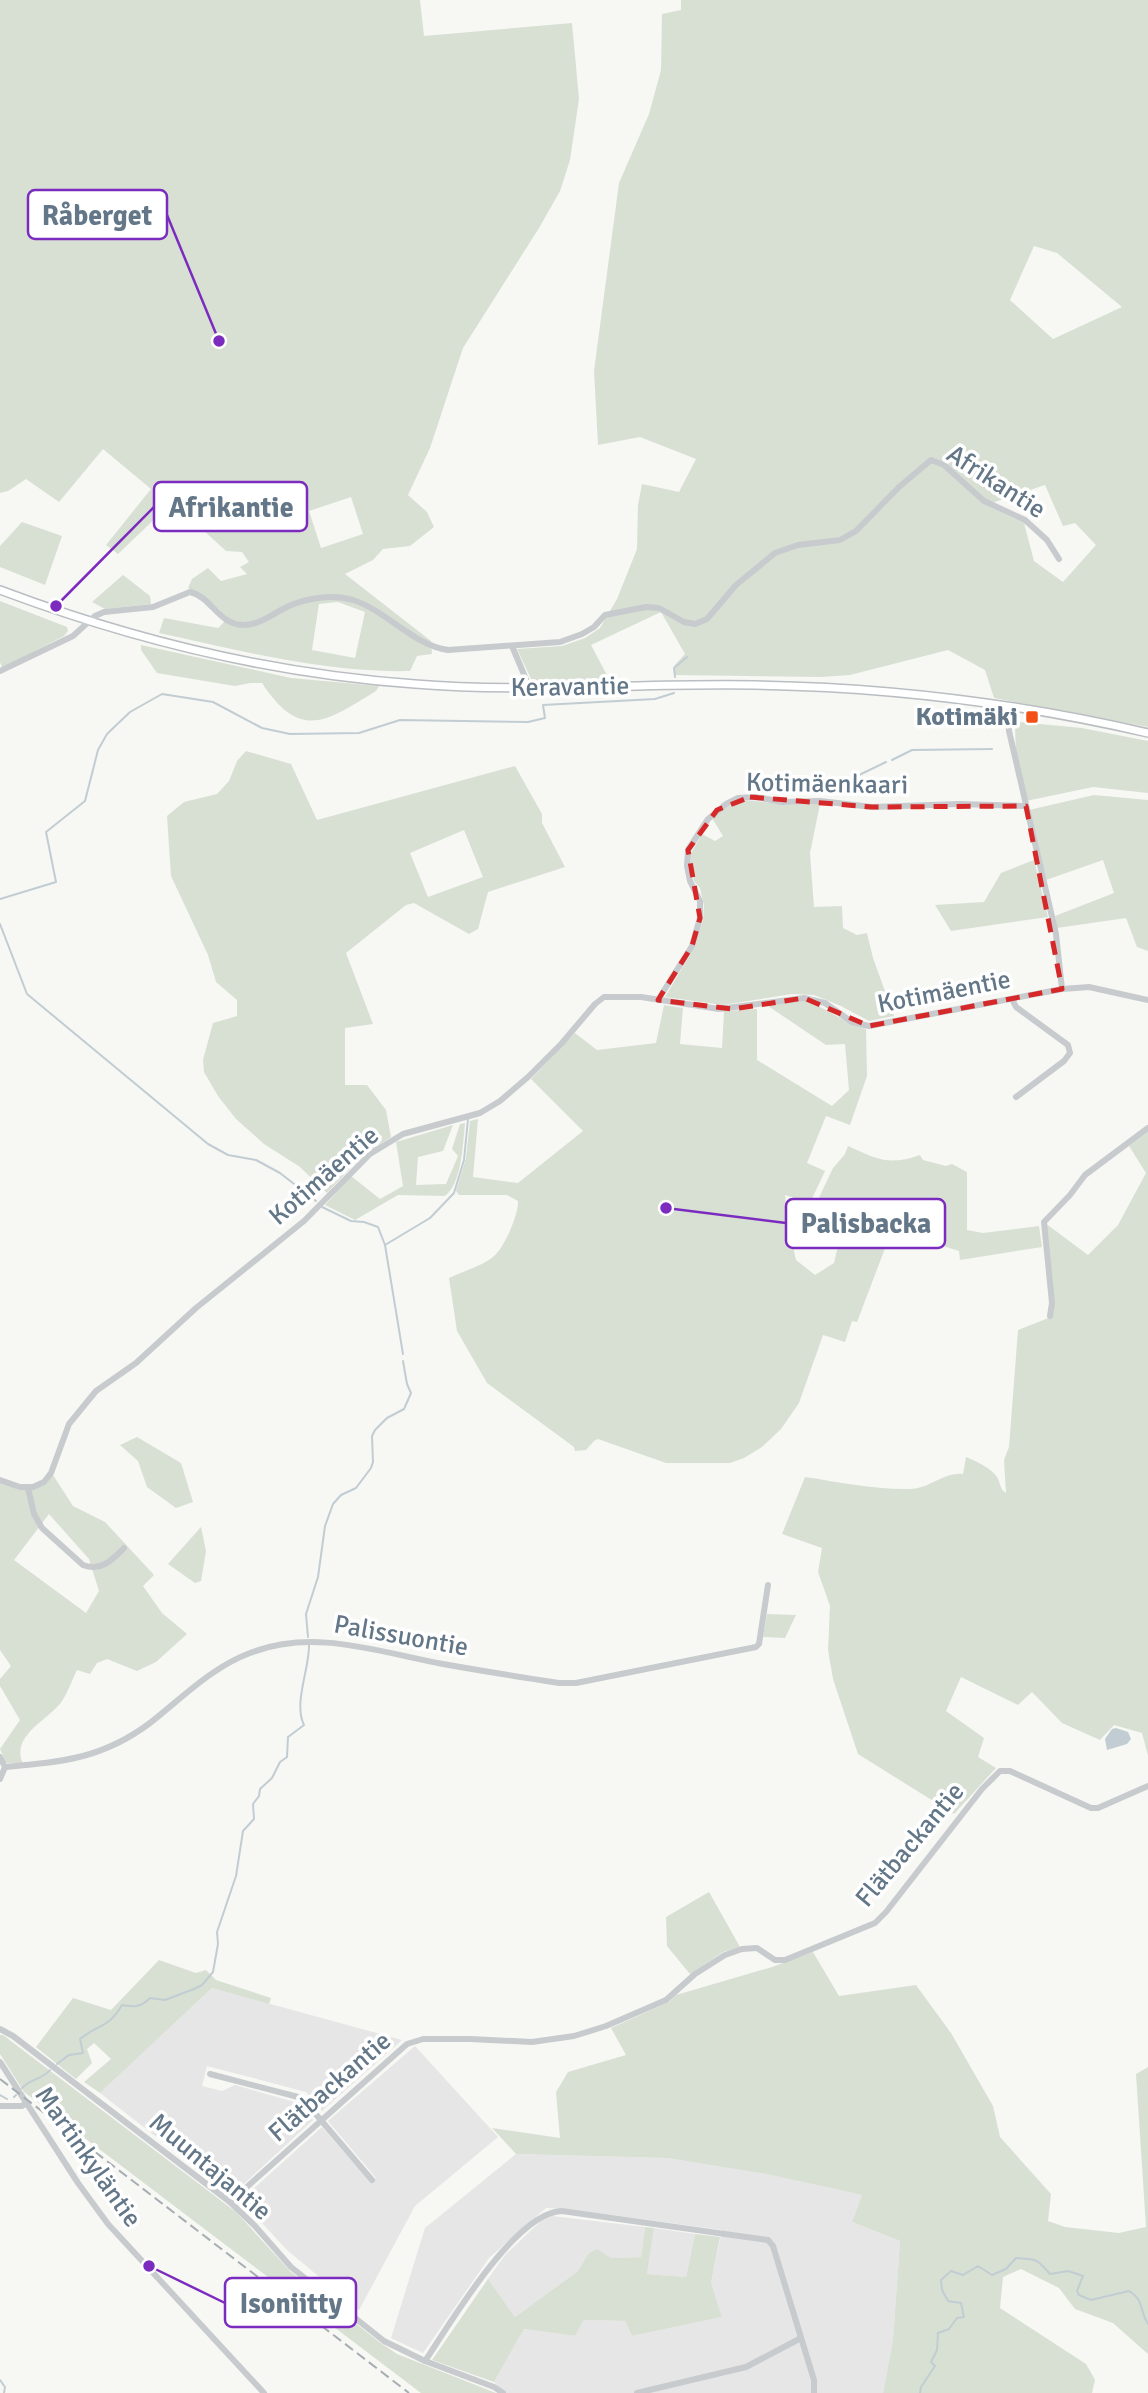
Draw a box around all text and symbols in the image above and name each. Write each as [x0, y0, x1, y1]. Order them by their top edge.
callout: Råberget [28, 190, 167, 239]
text: Råberget [42, 199, 153, 233]
street label: Afrikantie [941, 438, 1051, 526]
callout: Afrikantie [154, 482, 307, 531]
text: Afrikantie [168, 491, 294, 525]
street label: Keravantie [510, 670, 630, 704]
place label: Kotimäki [916, 701, 1018, 733]
marker: Kotimäki [1024, 709, 1040, 725]
street label: Kotimäenkaari [746, 767, 908, 801]
street label: Kotimäentie [875, 963, 1013, 1021]
street label: Kotimäentie [263, 1120, 385, 1232]
callout: Palisbacka [786, 1199, 945, 1248]
text: Palisbacka [801, 1207, 931, 1241]
street label: Palissuontie [331, 1608, 471, 1664]
street label: Flätbackantie [849, 1776, 971, 1914]
street label: Flätbackantie [262, 2025, 398, 2149]
street label: Martinkyläntie [28, 2080, 148, 2234]
street label: Muuntajantie [142, 2107, 278, 2227]
callout: Isoniitty [225, 2278, 356, 2327]
text: Isoniitty [240, 2287, 343, 2321]

